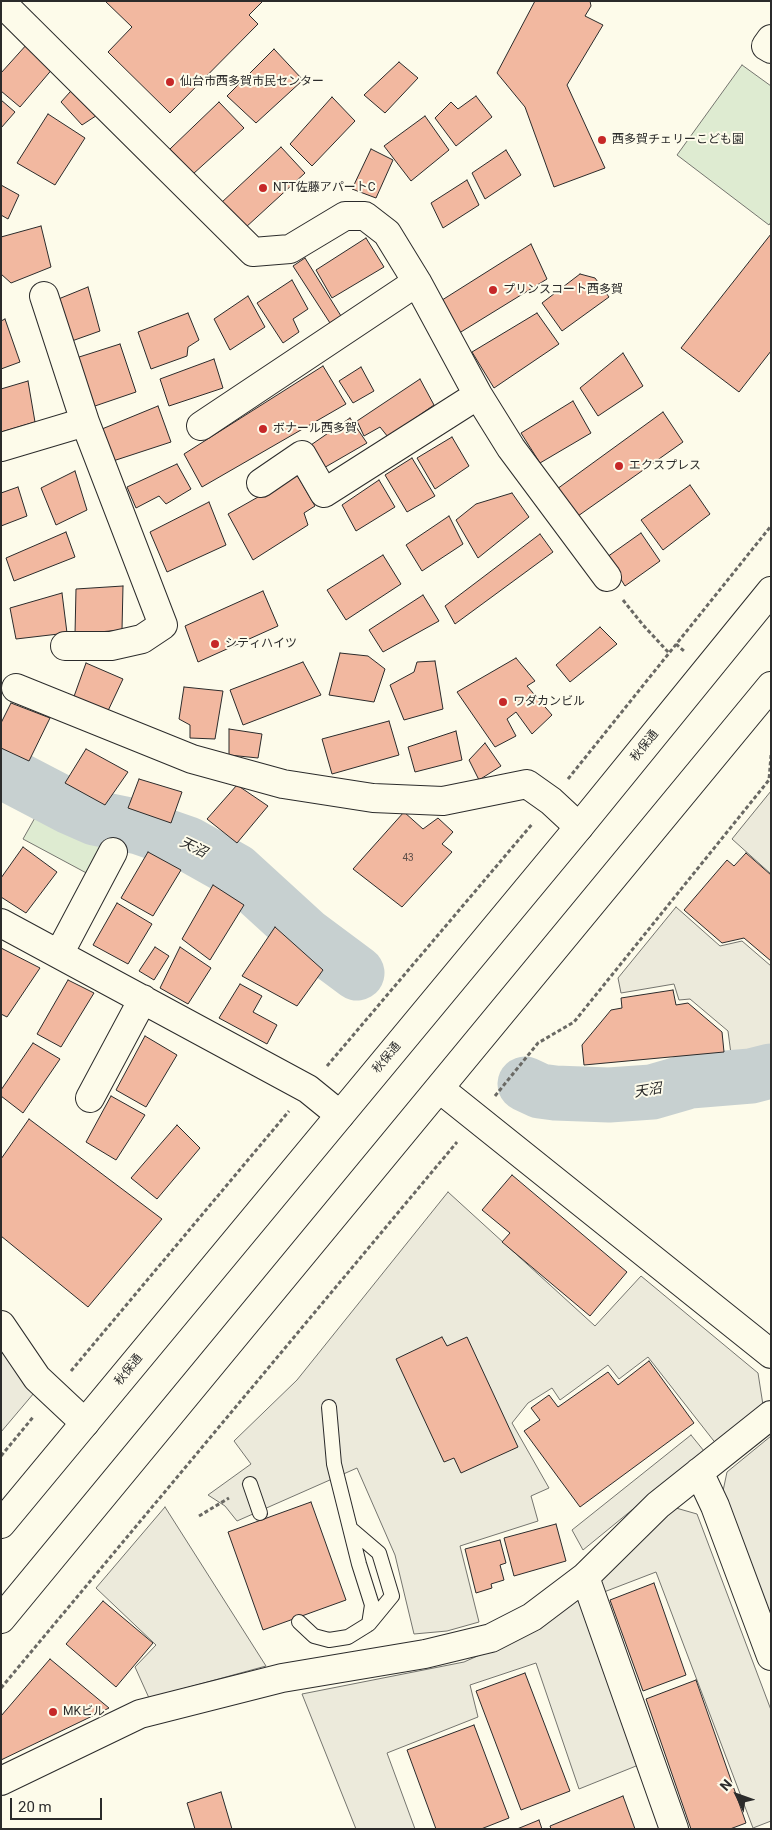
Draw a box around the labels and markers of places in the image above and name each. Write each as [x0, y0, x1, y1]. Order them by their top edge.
place label: 仙台市西多賀市民センター [180, 75, 324, 89]
marker: 仙台市西多賀市民センター [164, 76, 176, 88]
place label: 西多賀チェリーこども園 [612, 133, 744, 147]
marker: 西多賀チェリーこども園 [596, 134, 608, 146]
place label: NTT佐藤アパートC [273, 181, 376, 195]
marker: NTT佐藤アパートC [257, 182, 269, 194]
place label: プリンスコート西多賀 [503, 283, 623, 297]
marker: プリンスコート西多賀 [487, 284, 499, 296]
place label: ボナール西多賀 [273, 422, 357, 436]
marker: ボナール西多賀 [257, 423, 269, 435]
place label: エクスプレス [629, 459, 701, 473]
marker: エクスプレス [613, 460, 625, 472]
place label: シティハイツ [225, 637, 297, 651]
marker: シティハイツ [209, 638, 221, 650]
place label: ワダカンビル [513, 695, 585, 709]
marker: ワダカンビル [497, 696, 509, 708]
place label: MKビル [63, 1705, 105, 1719]
marker: MKビル [47, 1706, 59, 1718]

